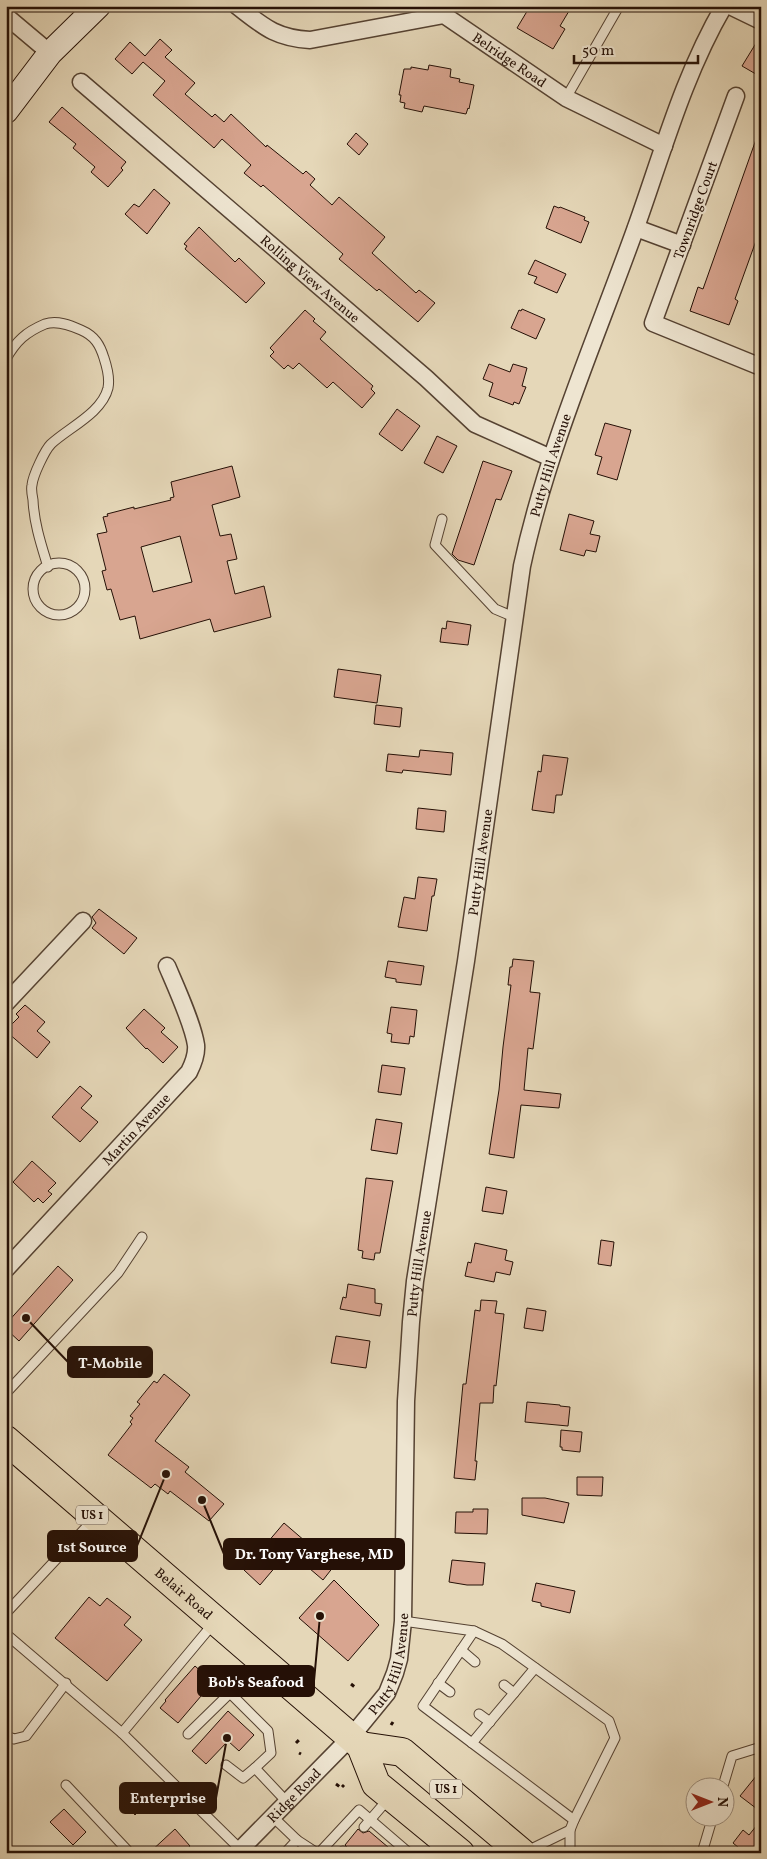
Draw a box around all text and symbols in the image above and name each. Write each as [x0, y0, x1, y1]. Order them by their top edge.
street label: Belridge Road [468, 29, 550, 93]
scale bar [574, 32, 698, 64]
text: 50 m [582, 41, 614, 62]
street label: Townridge Court [670, 159, 723, 262]
street label: Rolling View Avenue [255, 232, 363, 328]
street label: Putty Hill Avenue [526, 411, 577, 519]
street label: Putty Hill Avenue [465, 807, 498, 917]
street label: Martin Avenue [99, 1090, 176, 1170]
street label: Putty Hill Avenue [404, 1209, 437, 1318]
callout: T-Mobile [68, 1347, 152, 1377]
text: T-Mobile [78, 1354, 142, 1375]
road number: US 1 [76, 1506, 108, 1524]
callout: 1st Source [48, 1531, 137, 1561]
text: 1st Source [57, 1538, 127, 1559]
callout: Dr. Tony Varghese, MD [224, 1539, 404, 1569]
text: Dr. Tony Varghese, MD [235, 1545, 393, 1566]
street label: Belair Road [150, 1564, 216, 1625]
street label: Putty Hill Avenue [365, 1613, 414, 1720]
callout: Bob's Seafood [198, 1666, 314, 1696]
text: Bob's Seafood [208, 1673, 304, 1694]
street label: Ridge Road [264, 1765, 326, 1828]
north arrow [684, 1776, 734, 1826]
road number: US 1 [430, 1780, 462, 1798]
callout: Enterprise [120, 1783, 216, 1813]
text: Enterprise [130, 1789, 206, 1810]
text: N [712, 1797, 731, 1807]

